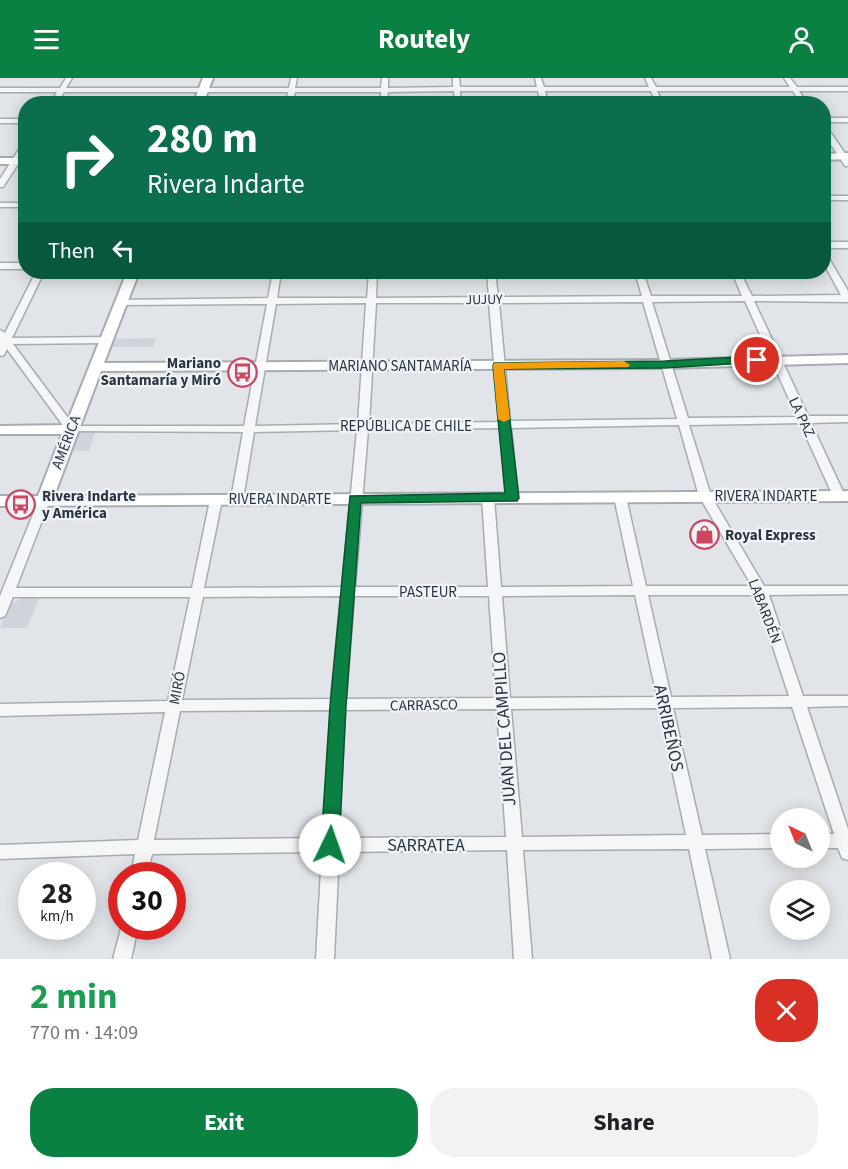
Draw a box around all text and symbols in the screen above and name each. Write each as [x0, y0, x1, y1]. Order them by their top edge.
text: Routely [378, 20, 470, 59]
icon: menu [30, 23, 63, 56]
icon: person [785, 23, 818, 56]
text: 280 m [147, 109, 258, 169]
icon: right [48, 120, 126, 198]
text: Rivera Indarte [147, 165, 305, 204]
icon: left [107, 234, 140, 267]
text: Then [48, 235, 95, 267]
street label: JUJUY [465, 290, 503, 310]
pin [731, 334, 782, 385]
icon: arrive [740, 343, 773, 376]
place label: Mariano Santamaría y Miró [101, 353, 221, 391]
bus stop icon: Mariano Santamaría y Miró [226, 356, 258, 388]
street label: MARIANO SANTAMARÍA [328, 356, 473, 377]
street label: LA PAZ [783, 394, 820, 441]
street label: AMÉRICA [47, 411, 87, 472]
street label: REPÚBLICA DE CHILE [340, 416, 472, 437]
place label: Rivera Indarte y América [42, 486, 136, 524]
street label: RIVERA INDARTE [715, 486, 818, 507]
bus stop icon: Rivera Indarte y América [5, 489, 37, 521]
street label: RIVERA INDARTE [229, 489, 332, 510]
shop icon: Royal Express [688, 519, 720, 551]
place label: Royal Express [725, 525, 816, 546]
street label: LABARDÉN [743, 576, 786, 647]
street label: PASTEUR [399, 582, 457, 603]
street label: JUAN DEL CAMPILLO [487, 651, 522, 807]
street label: MIRÓ [164, 670, 191, 706]
street label: ARRIBEÑOS [647, 682, 690, 774]
street label: CARRASCO [390, 694, 458, 717]
north arrow [770, 808, 830, 868]
map controls [770, 808, 830, 940]
position arrow [298, 813, 362, 877]
street label: SARRATEA [387, 833, 465, 858]
speed limit sign: 30 [108, 862, 186, 940]
text: 28 [41, 872, 73, 915]
button: layers [770, 880, 830, 940]
text: km/h [40, 906, 74, 927]
text: 2 min [30, 971, 118, 1022]
button: close [755, 979, 818, 1042]
text: 770 m · 14:09 [30, 1019, 138, 1047]
button: Exit [30, 1088, 418, 1157]
button: Share [430, 1088, 818, 1157]

